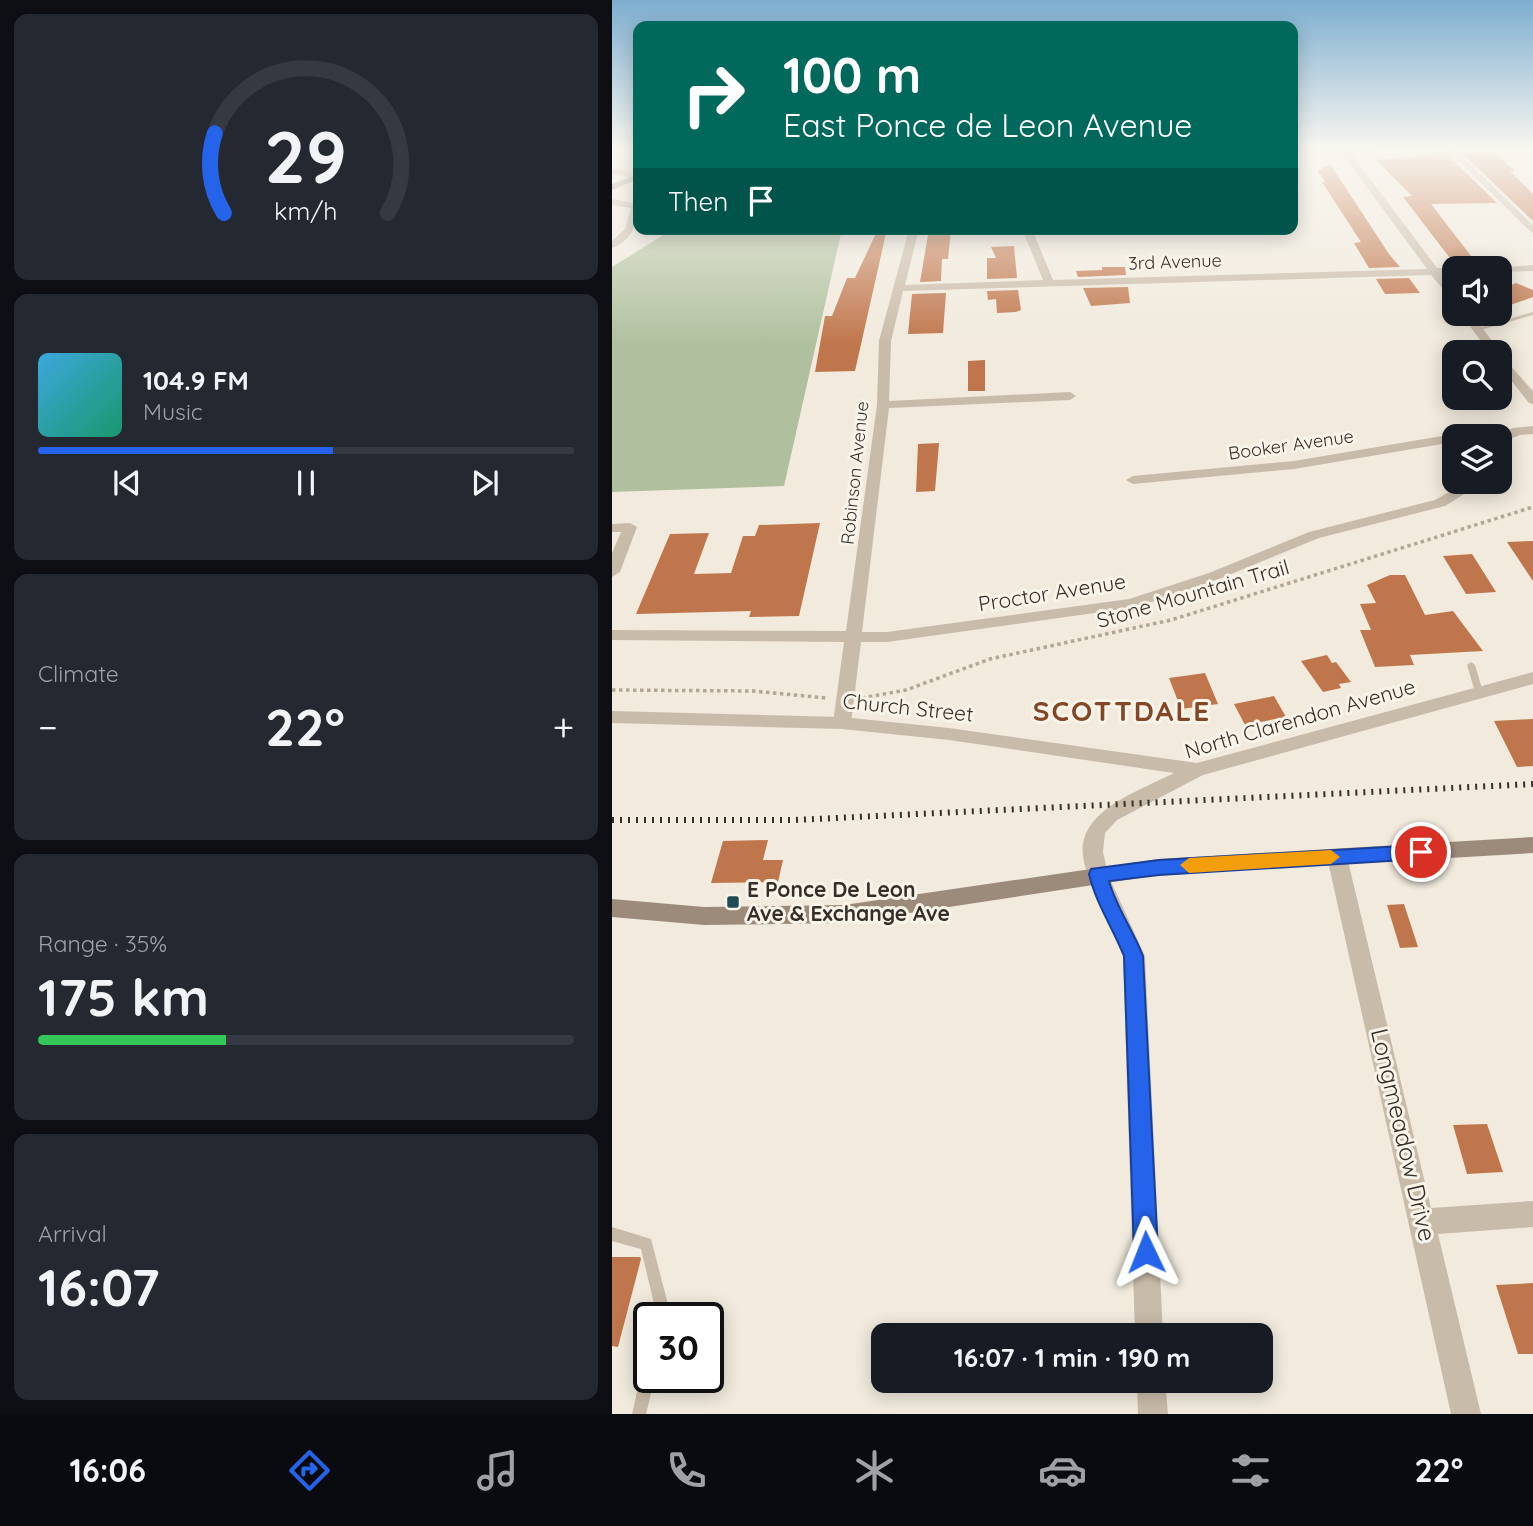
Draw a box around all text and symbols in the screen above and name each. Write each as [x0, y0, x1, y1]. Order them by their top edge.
text: 100 m [783, 44, 921, 105]
icon: right [668, 49, 759, 140]
text: East Ponce de Leon Avenue [783, 105, 1192, 145]
text: 29 [265, 110, 347, 201]
icon: arrive [742, 182, 780, 220]
text: Then [668, 185, 728, 218]
text: km/h [274, 195, 338, 226]
street label: 3rd Avenue [1128, 248, 1222, 275]
map controls [1442, 256, 1512, 494]
button: sound [1442, 256, 1512, 326]
button: search [1442, 340, 1512, 410]
text: 104.9 FM [143, 364, 249, 397]
text: Music [143, 397, 203, 426]
street label: Robinson Avenue [836, 400, 873, 546]
street label: Booker Avenue [1227, 424, 1355, 465]
button: layers [1442, 424, 1512, 494]
icon: previous [108, 464, 146, 502]
icon: pause [287, 464, 325, 502]
icon: next [466, 464, 504, 502]
street label: Stone Mountain Trail [1094, 553, 1292, 633]
street label: Proctor Avenue [976, 568, 1127, 617]
text: Climate [38, 659, 119, 688]
street label: North Clarendon Avenue [1181, 673, 1418, 763]
street label: Church Street [842, 687, 975, 727]
district label: SCOTTDALE [1033, 693, 1211, 728]
text: 22° [265, 694, 345, 759]
text: − [38, 703, 58, 751]
text: + [553, 703, 574, 751]
pin [1391, 822, 1451, 882]
icon: arrive [1402, 833, 1440, 871]
place label: E Ponce De Leon Ave & Exchange Ave [747, 876, 950, 926]
marker: E Ponce De Leon Ave & Exchange Ave [725, 894, 741, 910]
text: Range · 35% [38, 929, 167, 958]
text: 175 km [38, 964, 209, 1029]
street label: Longmeadow Drive [1365, 1025, 1443, 1244]
position arrow [1109, 1215, 1183, 1289]
text: Arrival [38, 1219, 107, 1248]
text: 16:07 [38, 1254, 160, 1319]
speed limit sign: 30 [633, 1302, 724, 1393]
text: 16:07 · 1 min · 190 m [954, 1341, 1190, 1374]
icon: directions [285, 1446, 334, 1495]
icon: music [473, 1446, 522, 1495]
icon: phone [662, 1446, 711, 1495]
icon: climate [850, 1446, 899, 1495]
icon: car [1038, 1446, 1087, 1495]
icon: filters [1226, 1446, 1275, 1495]
text: 16:06 [70, 1450, 146, 1490]
text: 22° [1414, 1450, 1463, 1490]

